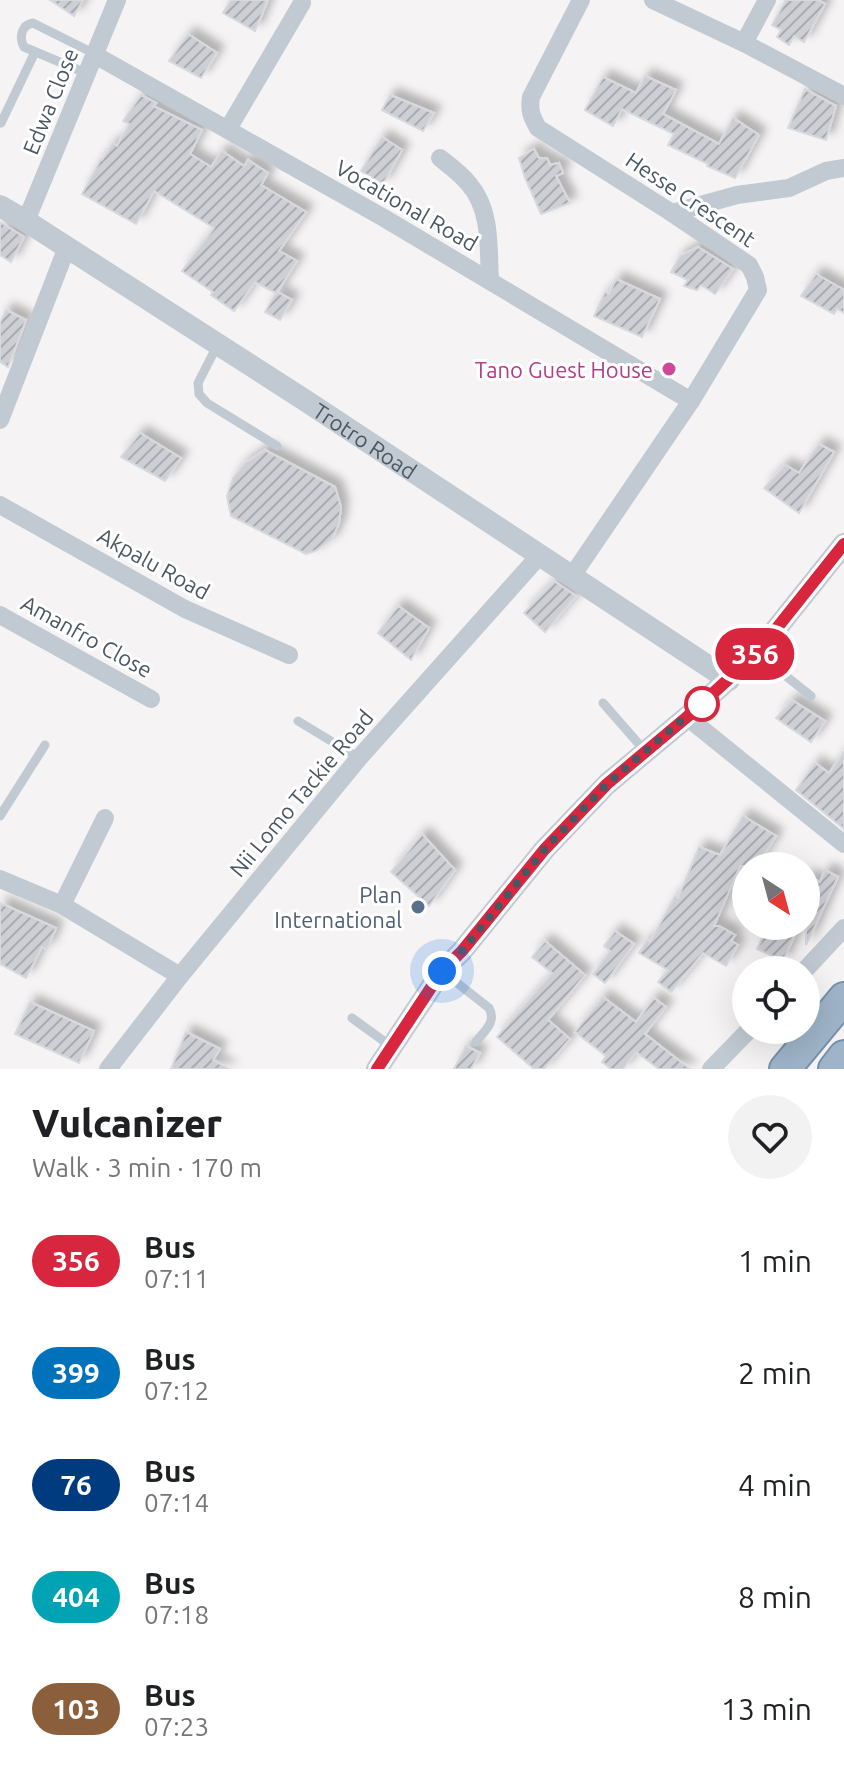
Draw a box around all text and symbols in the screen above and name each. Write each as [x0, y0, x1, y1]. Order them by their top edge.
street label: Edwa Close [17, 44, 83, 158]
street label: Hesse Crescent [622, 146, 761, 252]
street label: Vocational Road [332, 154, 482, 256]
place label: Tano Guest House [475, 357, 653, 382]
marker: Tano Guest House [660, 360, 678, 378]
street label: Trotro Road [309, 397, 422, 483]
street label: Akpalu Road [94, 522, 214, 604]
street label: Amanfro Close [17, 590, 157, 682]
line badge: 356 [709, 628, 801, 680]
text: 356 [731, 638, 779, 669]
unlabelled marker [685, 687, 719, 721]
street label: Nii Lomo Tackie Road [224, 705, 378, 881]
north arrow [732, 852, 820, 940]
map controls [732, 852, 820, 1044]
place label: Plan International [274, 882, 402, 932]
marker: Plan International [409, 898, 427, 916]
your location [422, 951, 462, 991]
button: locate [732, 956, 820, 1044]
button: heart [728, 1095, 812, 1179]
text: Vulcanizer [32, 1102, 222, 1144]
text: Walk · 3 min · 170 m [32, 1153, 262, 1182]
text: Bus [144, 1230, 196, 1264]
text: 1 min [738, 1244, 812, 1278]
text: 356 [52, 1245, 100, 1276]
text: 07:11 [144, 1264, 209, 1293]
text: Bus [144, 1342, 196, 1376]
text: 2 min [738, 1356, 812, 1390]
text: 399 [52, 1357, 100, 1388]
text: 07:12 [144, 1376, 209, 1405]
text: Bus [144, 1454, 196, 1488]
text: 4 min [738, 1468, 812, 1502]
text: 76 [60, 1469, 92, 1500]
text: 07:14 [144, 1488, 209, 1517]
text: Bus [144, 1566, 196, 1600]
text: 8 min [738, 1580, 812, 1614]
text: 404 [52, 1581, 100, 1612]
text: 07:18 [144, 1600, 209, 1629]
text: Bus [144, 1678, 196, 1712]
text: 13 min [721, 1692, 812, 1726]
text: 103 [52, 1693, 100, 1724]
text: 07:23 [144, 1712, 209, 1741]

